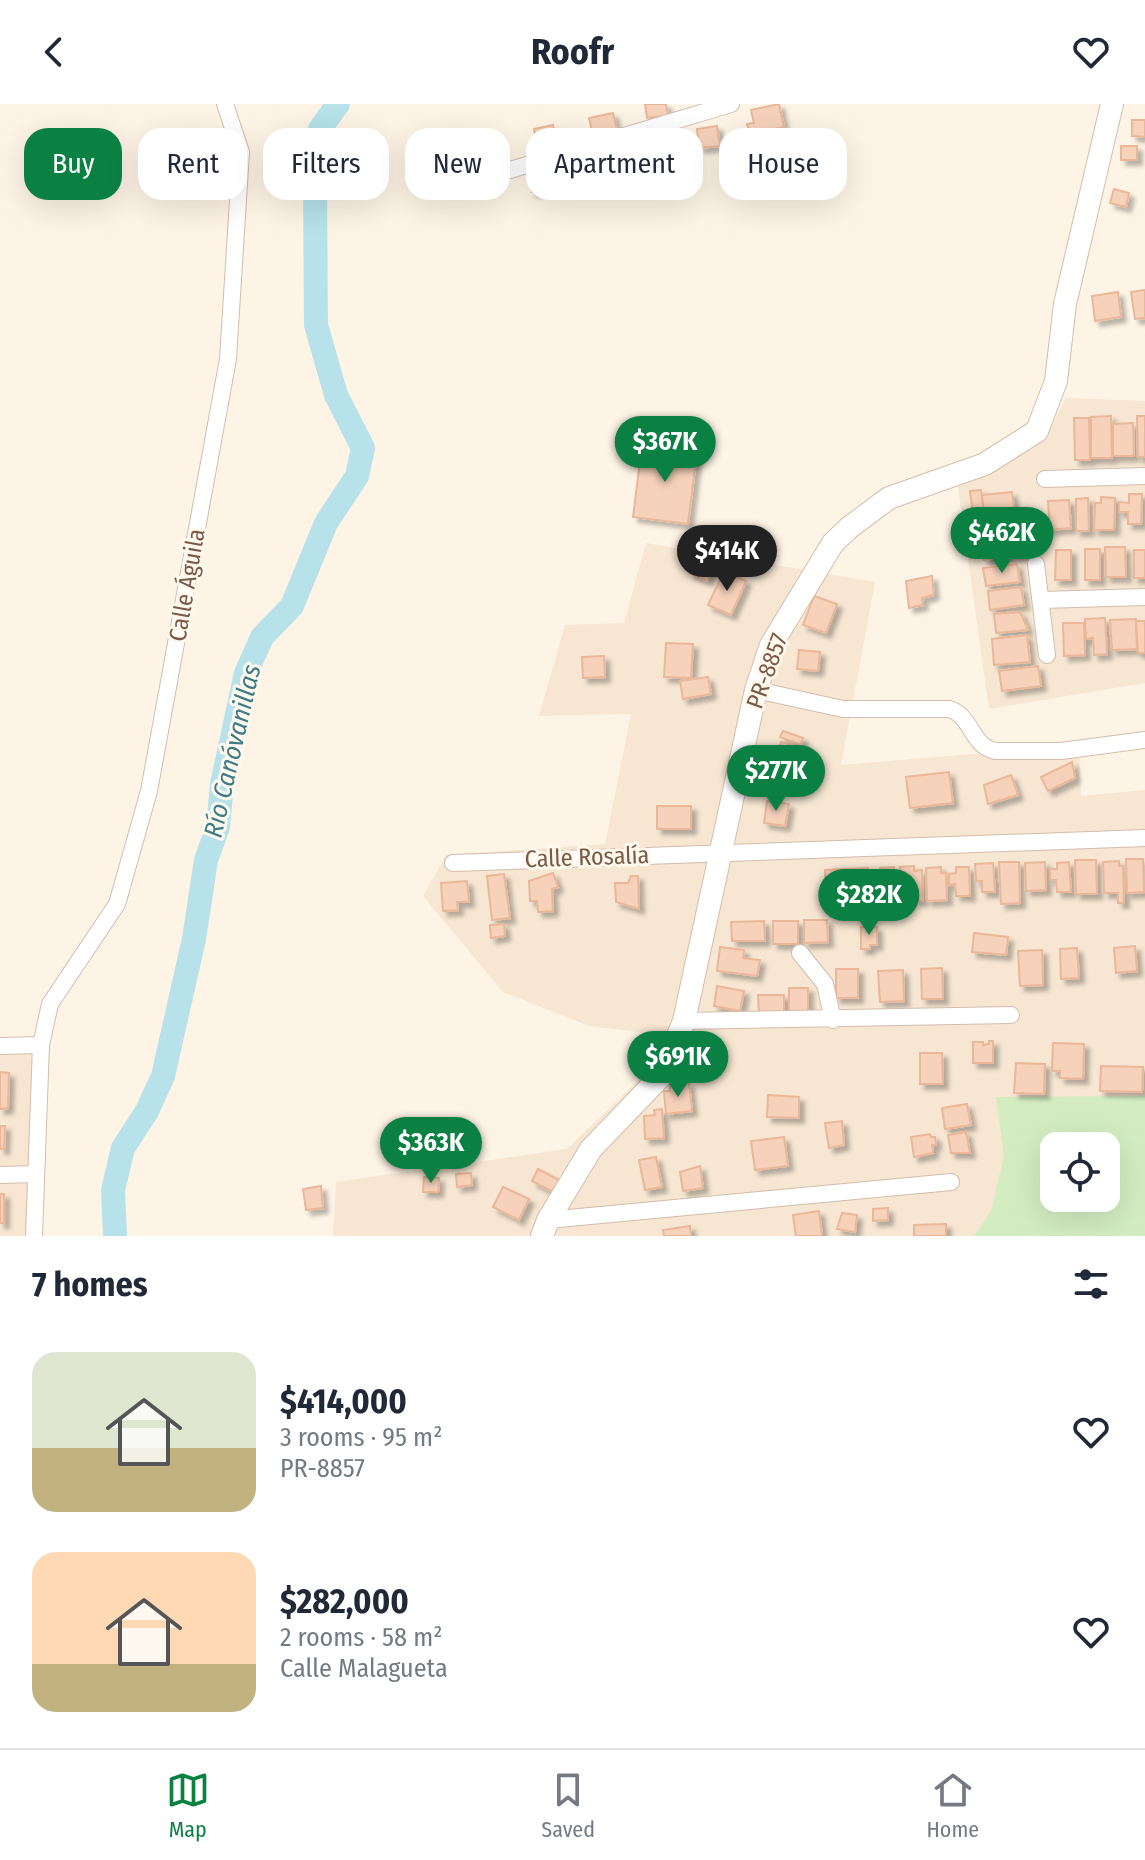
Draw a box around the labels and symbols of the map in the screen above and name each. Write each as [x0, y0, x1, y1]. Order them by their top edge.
pin: $367K [609, 416, 721, 484]
pin: $462K [946, 507, 1058, 575]
pin: $414K [671, 525, 783, 593]
street label: Calle Águila [162, 526, 211, 643]
street label: PR-8857 [740, 629, 794, 713]
water label: Río Canóvanillas [198, 662, 267, 841]
pin: $277K [720, 745, 832, 813]
street label: Calle Rosalía [524, 841, 650, 873]
pin: $282K [813, 869, 925, 937]
pin: $691K [622, 1031, 734, 1099]
pin: $363K [375, 1117, 487, 1185]

